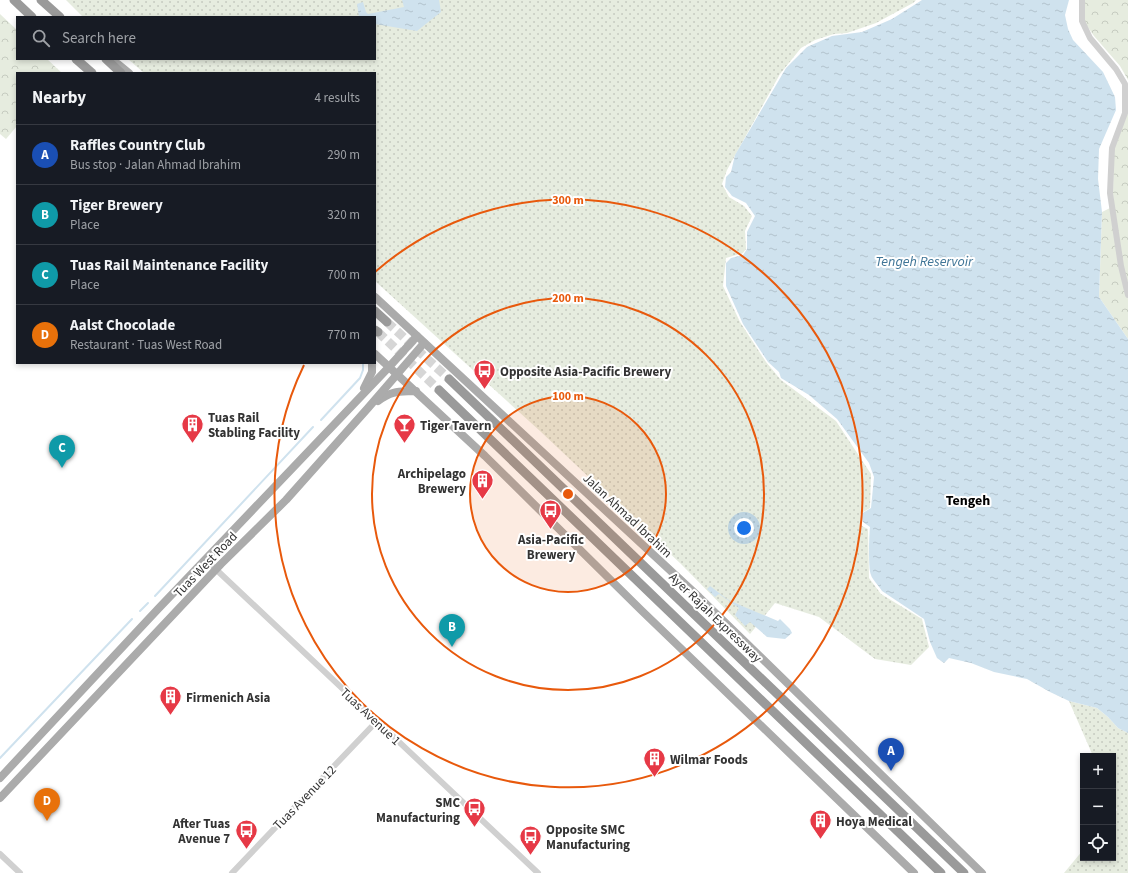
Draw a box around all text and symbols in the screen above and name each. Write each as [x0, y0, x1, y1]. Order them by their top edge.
search box [16, 16, 376, 60]
icon: search [30, 27, 52, 49]
text: Search here [62, 28, 136, 49]
text: Nearby [32, 86, 86, 110]
text: 4 results [315, 89, 360, 107]
text: Raffles Country Club [70, 135, 205, 156]
text: A [41, 146, 49, 164]
text: 290 m [327, 146, 360, 164]
text: Bus stop · Jalan Ahmad Ibrahim [70, 156, 241, 174]
text: 300 m [552, 192, 584, 209]
text: Tiger Brewery [70, 195, 163, 216]
text: B [41, 206, 49, 224]
text: 320 m [327, 206, 360, 224]
text: Place [70, 216, 99, 234]
water label: Tengeh Reservoir [875, 252, 974, 272]
text: Tuas Rail Maintenance Facility [70, 255, 268, 276]
text: C [41, 266, 49, 284]
text: 700 m [327, 266, 360, 284]
text: Place [70, 276, 99, 294]
text: 200 m [552, 290, 584, 307]
text: Aalst Chocolade [70, 315, 175, 336]
text: D [41, 326, 49, 344]
text: 770 m [327, 326, 360, 344]
text: Restaurant · Tuas West Road [70, 336, 222, 354]
bus stop icon: Opposite Asia-Pacific Brewery [471, 358, 497, 391]
place label: Opposite Asia-Pacific Brewery [500, 363, 672, 381]
text: 100 m [552, 388, 584, 405]
place label: Tuas Rail Stabling Facility [208, 409, 300, 442]
building icon: Tuas Rail Stabling Facility [180, 411, 206, 444]
bar icon: Tiger Tavern [391, 412, 417, 445]
place label: Tiger Tavern [420, 417, 491, 435]
pin: C [49, 435, 75, 468]
place label: Archipelago Brewery [397, 465, 466, 498]
building icon: Archipelago Brewery [469, 467, 495, 500]
street label: Jalan Ahmad Ibrahim [579, 470, 676, 562]
centre of rings [561, 487, 575, 501]
district label: Tengeh [946, 491, 990, 511]
bus stop icon: Asia-Pacific Brewery [538, 498, 564, 531]
your location [734, 518, 754, 538]
street label: Tuas West Road [170, 528, 242, 601]
place label: Asia-Pacific Brewery [517, 531, 584, 564]
street label: Ayer Rajah Expressway [665, 569, 766, 667]
pin: B [439, 614, 465, 647]
building icon: Firmenich Asia [157, 684, 183, 717]
street label: Tuas Avenue 1 [336, 684, 405, 750]
place label: Firmenich Asia [186, 689, 271, 707]
pin: A [878, 738, 904, 771]
building icon: Wilmar Foods [641, 746, 667, 779]
place label: Wilmar Foods [670, 751, 748, 769]
map controls [1080, 753, 1116, 861]
button: + [1080, 753, 1116, 789]
street label: Tuas Avenue 12 [269, 761, 340, 834]
pin: D [34, 788, 60, 821]
button: − [1080, 789, 1116, 825]
place label: SMC Manufacturing [376, 794, 460, 827]
bus stop icon: SMC Manufacturing [462, 796, 488, 829]
building icon: Hoya Medical [807, 808, 833, 841]
place label: Hoya Medical [836, 813, 912, 831]
place label: After Tuas Avenue 7 [172, 815, 230, 848]
bus stop icon: After Tuas Avenue 7 [233, 817, 259, 850]
place label: Opposite SMC Manufacturing [546, 821, 630, 854]
bus stop icon: Opposite SMC Manufacturing [518, 823, 544, 856]
button: locate [1080, 825, 1116, 861]

